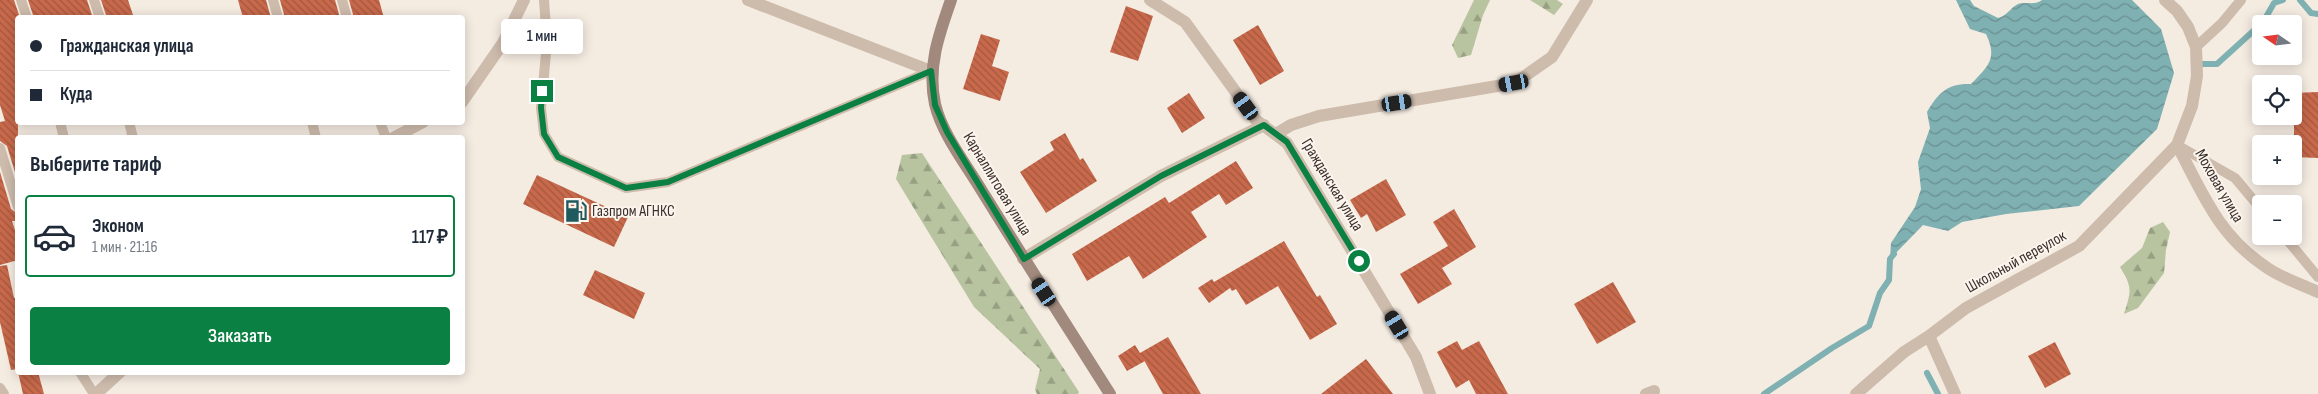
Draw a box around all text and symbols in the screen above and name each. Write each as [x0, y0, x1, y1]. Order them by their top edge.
north arrow [2252, 15, 2302, 65]
map controls [2252, 15, 2302, 245]
callout: 1 мин [501, 18, 583, 54]
text: 1 мин [527, 27, 557, 46]
text: Гражданская улица [60, 35, 193, 58]
car [1497, 73, 1530, 93]
button: locate [2252, 75, 2302, 125]
route end [531, 80, 553, 102]
text: Куда [60, 83, 93, 106]
car [1231, 89, 1260, 123]
car [1381, 93, 1412, 113]
street label: Карналлитовая улица [959, 129, 1035, 239]
street label: Гражданская улица [1297, 135, 1367, 235]
button: + [2252, 135, 2302, 185]
street label: Моховая улица [2190, 146, 2248, 226]
text: Выберите тариф [30, 151, 162, 178]
button: − [2252, 195, 2302, 245]
fuel station icon: Газпром АГНКС [563, 198, 589, 224]
place label: Газпром АГНКС [592, 202, 675, 221]
icon: car [32, 214, 77, 259]
text: Эконом [92, 215, 144, 238]
text: 117 ₽ [412, 226, 448, 249]
street label: Школьный переулок [1963, 226, 2070, 297]
text: 1 мин · 21:16 [92, 238, 157, 257]
route start [1348, 250, 1370, 272]
car [1029, 275, 1058, 309]
button: Заказать [30, 307, 450, 365]
car [1382, 308, 1411, 342]

